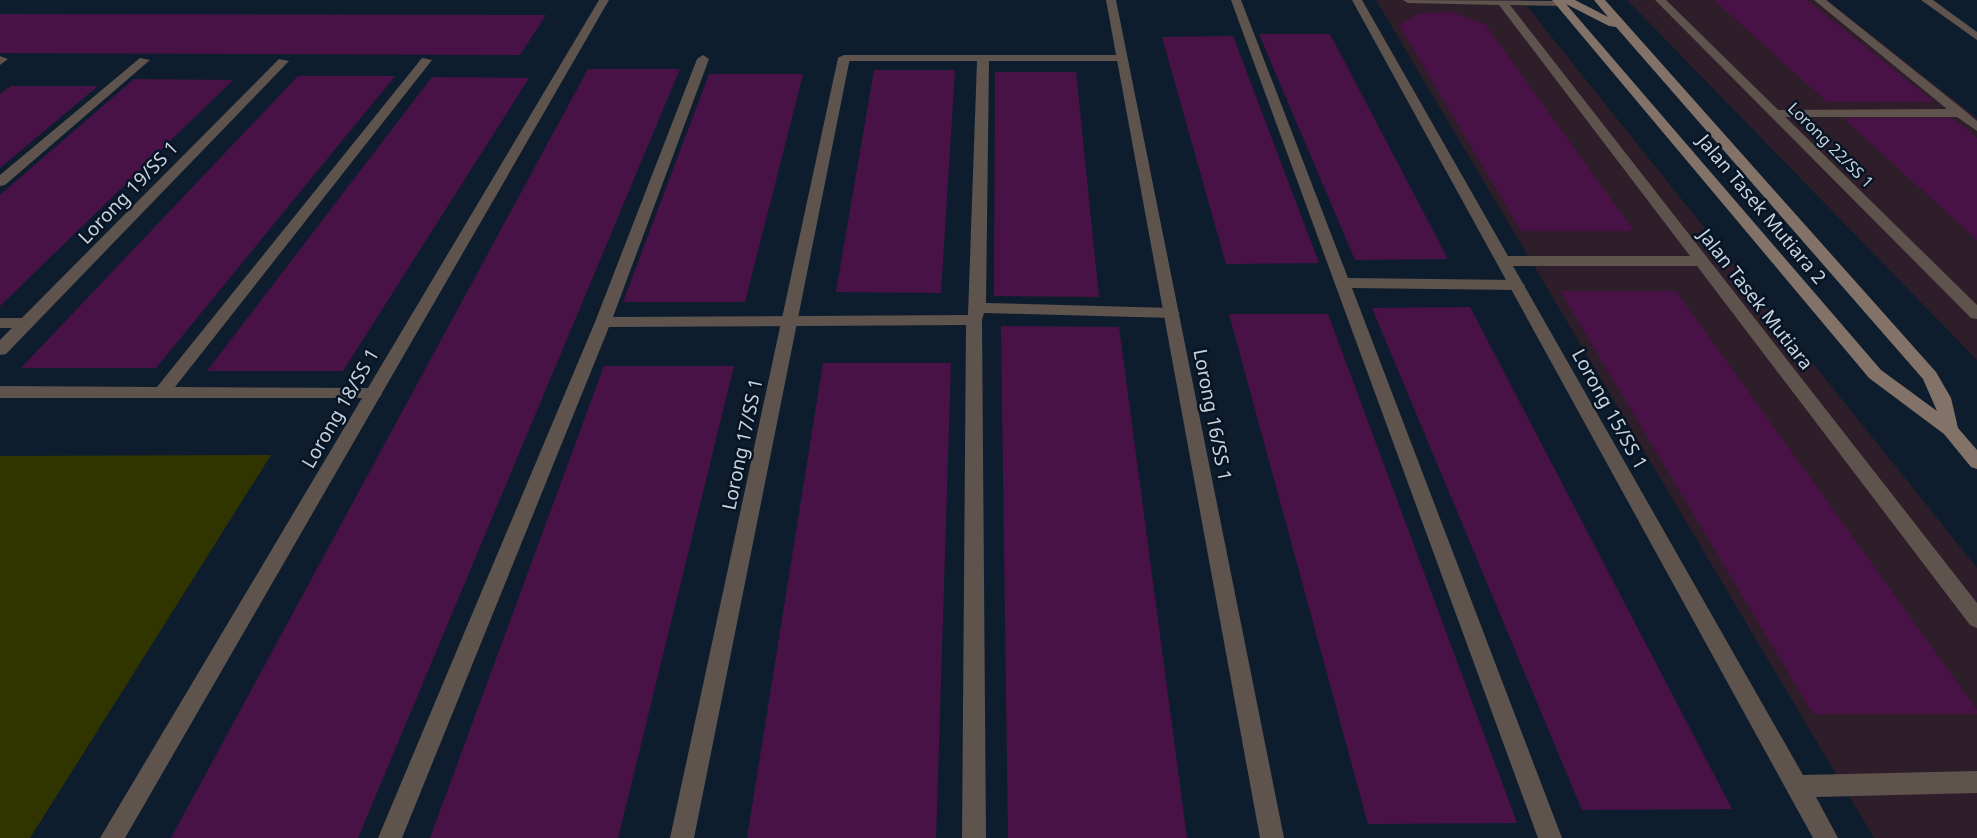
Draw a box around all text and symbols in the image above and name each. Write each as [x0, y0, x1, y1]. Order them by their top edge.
street label: Lorong 22/SS 1 [1783, 97, 1879, 193]
street label: Jalan Tasek Mutiara 2 [1690, 127, 1832, 289]
street label: Lorong 19/SS 1 [72, 135, 184, 249]
street label: Jalan Tasek Mutiara [1692, 222, 1819, 375]
street label: Lorong 18/SS 1 [295, 343, 385, 473]
street label: Lorong 15/SS 1 [1566, 344, 1654, 474]
street label: Lorong 16/SS 1 [1187, 347, 1239, 483]
street label: Lorong 17/SS 1 [715, 376, 769, 512]

